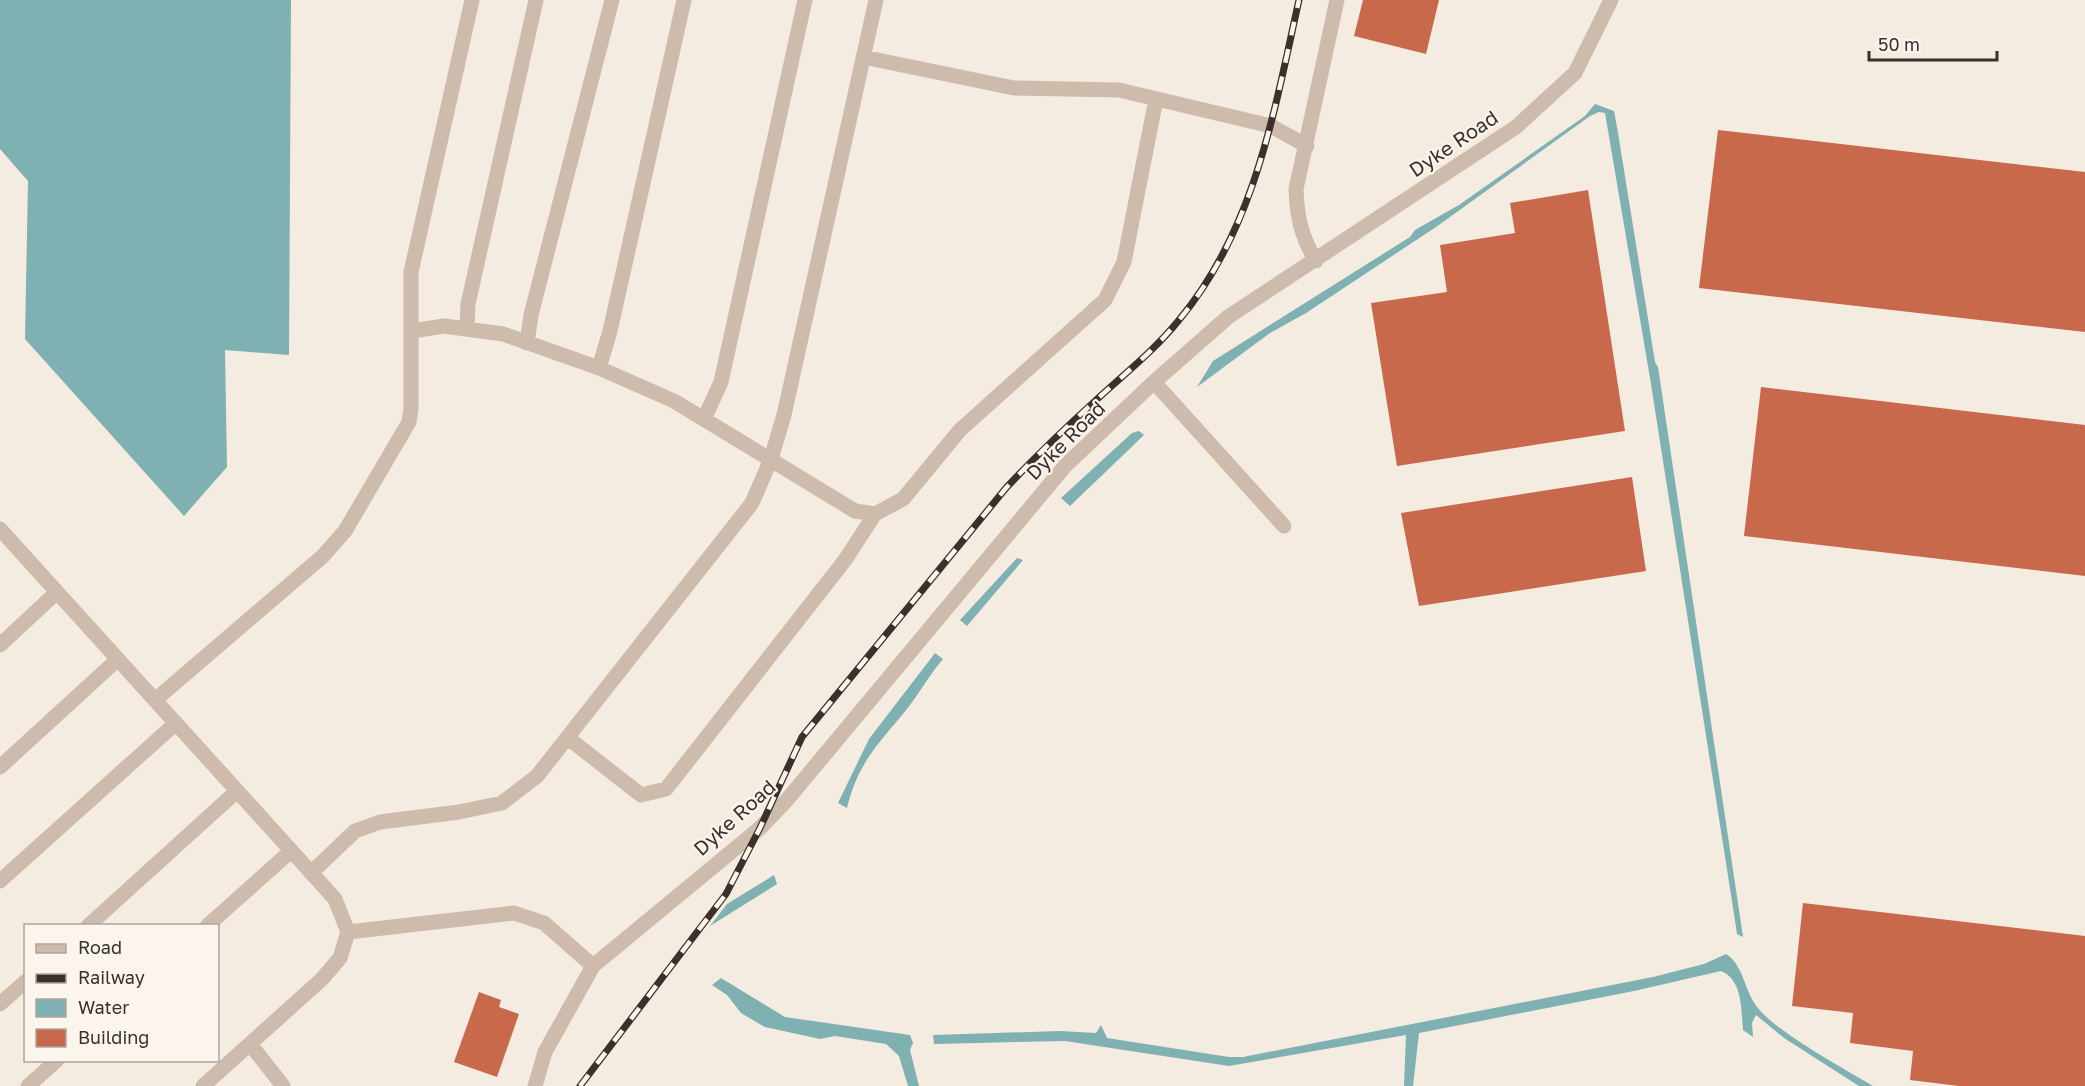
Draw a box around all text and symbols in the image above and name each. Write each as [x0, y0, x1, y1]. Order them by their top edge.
scale bar [1869, 24, 1996, 62]
text: 50 m [1878, 33, 1920, 55]
street label: Dyke Road [1404, 105, 1502, 181]
street label: Dyke Road [1021, 396, 1109, 484]
street label: Dyke Road [688, 774, 780, 860]
legend [24, 924, 219, 1062]
text: Road [78, 936, 122, 958]
text: Railway [78, 966, 145, 988]
text: Water [78, 996, 129, 1018]
text: Building [78, 1026, 149, 1048]

